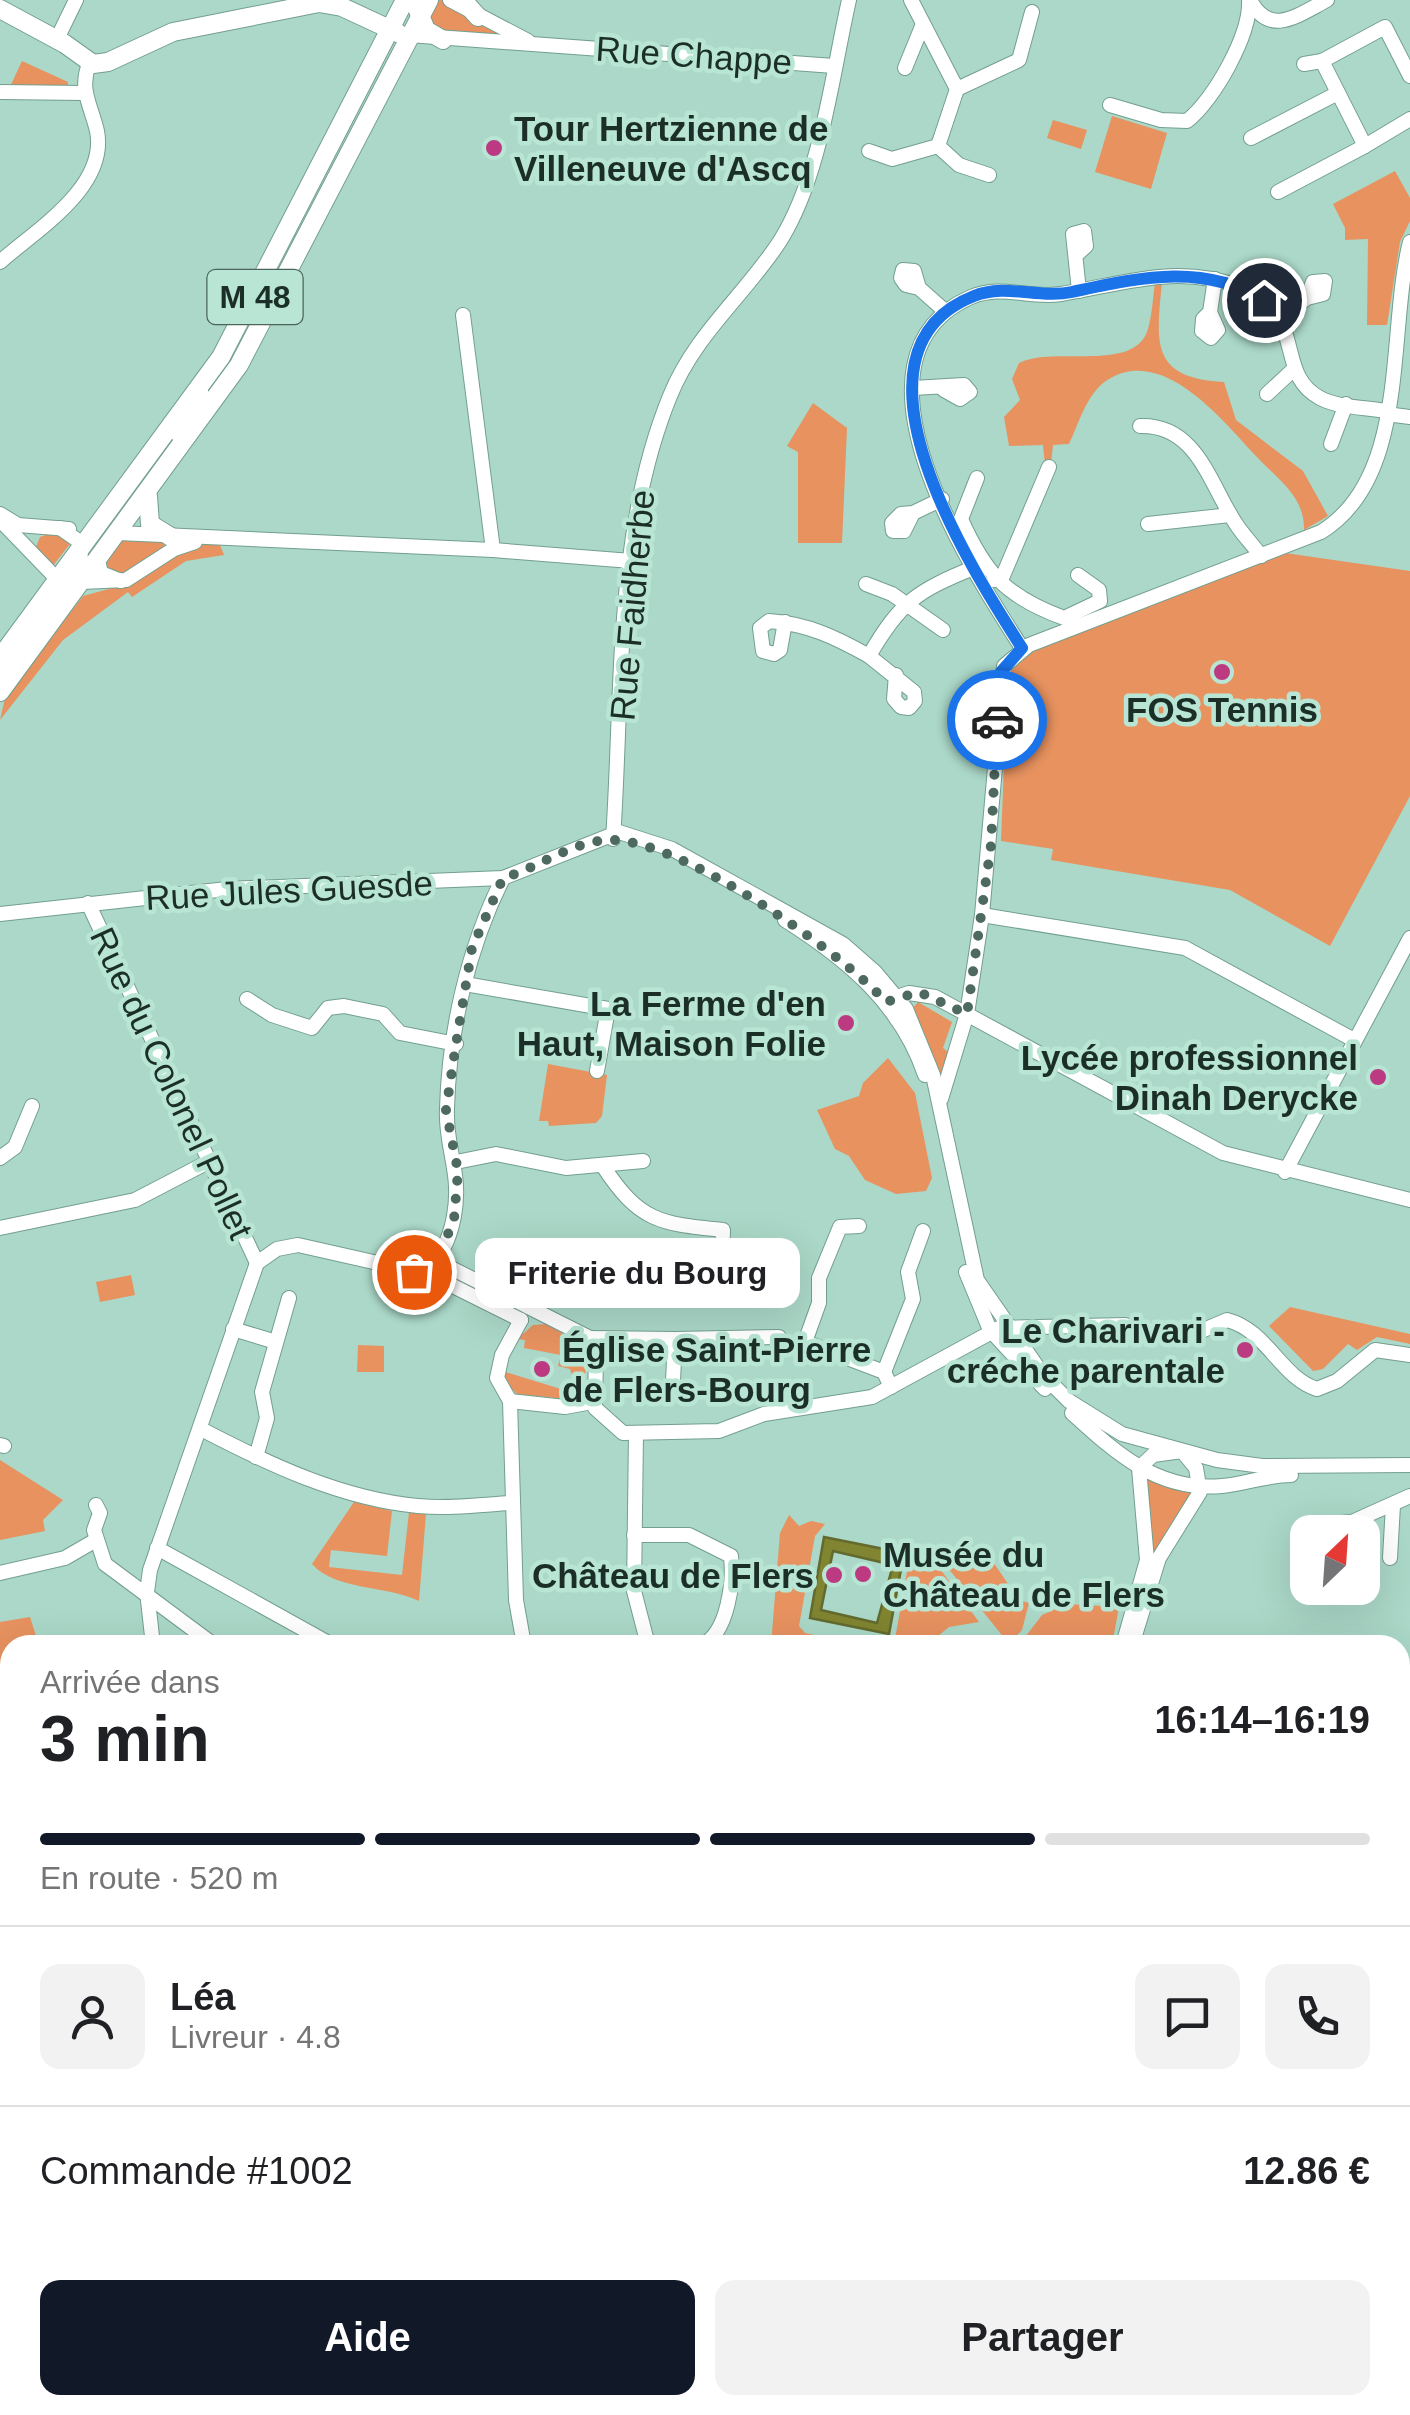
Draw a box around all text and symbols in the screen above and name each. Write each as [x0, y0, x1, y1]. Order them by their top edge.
street label: Rue Chappe [595, 29, 793, 81]
place label: Tour Hertzienne de Villeneuve d'Ascq [514, 109, 828, 188]
marker: Tour Hertzienne de Villeneuve d'Ascq [483, 137, 505, 159]
pin [1222, 258, 1307, 343]
road number: M 48 [208, 270, 302, 324]
icon: home [1237, 273, 1292, 328]
street label: Rue Faidherbe [602, 488, 662, 722]
marker: FOS Tennis [1211, 661, 1233, 683]
courier [947, 670, 1047, 770]
place label: FOS Tennis [1126, 690, 1318, 729]
icon: car [970, 693, 1025, 748]
street label: Rue Jules Guesde [144, 863, 434, 917]
street label: Rue du Colonel Pollet [83, 921, 261, 1245]
place label: La Ferme d'en Haut, Maison Folie [517, 984, 826, 1063]
marker: La Ferme d'en Haut, Maison Folie [835, 1012, 857, 1034]
place label: Lycée professionnel Dinah Derycke [1021, 1038, 1358, 1117]
marker: Lycée professionnel Dinah Derycke [1367, 1066, 1389, 1088]
pin [372, 1230, 457, 1315]
callout: Friterie du Bourg [474, 1237, 799, 1307]
icon: bag [387, 1245, 442, 1300]
text: Friterie du Bourg [508, 1255, 767, 1291]
place label: Le Charivari - créche parentale [947, 1311, 1225, 1390]
place label: Église Saint-Pierre de Flers-Bourg [562, 1330, 871, 1409]
marker: Le Charivari - créche parentale [1234, 1339, 1256, 1361]
marker: Église Saint-Pierre de Flers-Bourg [531, 1358, 553, 1380]
north arrow [1290, 1515, 1380, 1605]
map controls [1290, 1515, 1380, 1605]
place label: Musée du Château de Flers [883, 1535, 1165, 1614]
place label: Château de Flers [532, 1556, 814, 1595]
marker: Musée du Château de Flers [852, 1563, 874, 1585]
marker: Château de Flers [823, 1564, 845, 1586]
text: Arrivée dans [40, 1664, 220, 1700]
text: 16:14–16:19 [1154, 1699, 1370, 1741]
text: 3 min [40, 1702, 210, 1775]
text: En route · 520 m [40, 1860, 278, 1896]
button: person [40, 1964, 145, 2069]
button: chat [1135, 1964, 1240, 2069]
button: phone [1265, 1964, 1370, 2069]
text: Léa [170, 1976, 235, 2018]
text: Livreur · 4.8 [170, 2019, 341, 2055]
text: Commande #1002 [40, 2150, 353, 2192]
text: 12.86 € [1243, 2150, 1370, 2192]
button: Aide [40, 2280, 695, 2395]
button: Partager [715, 2280, 1370, 2395]

